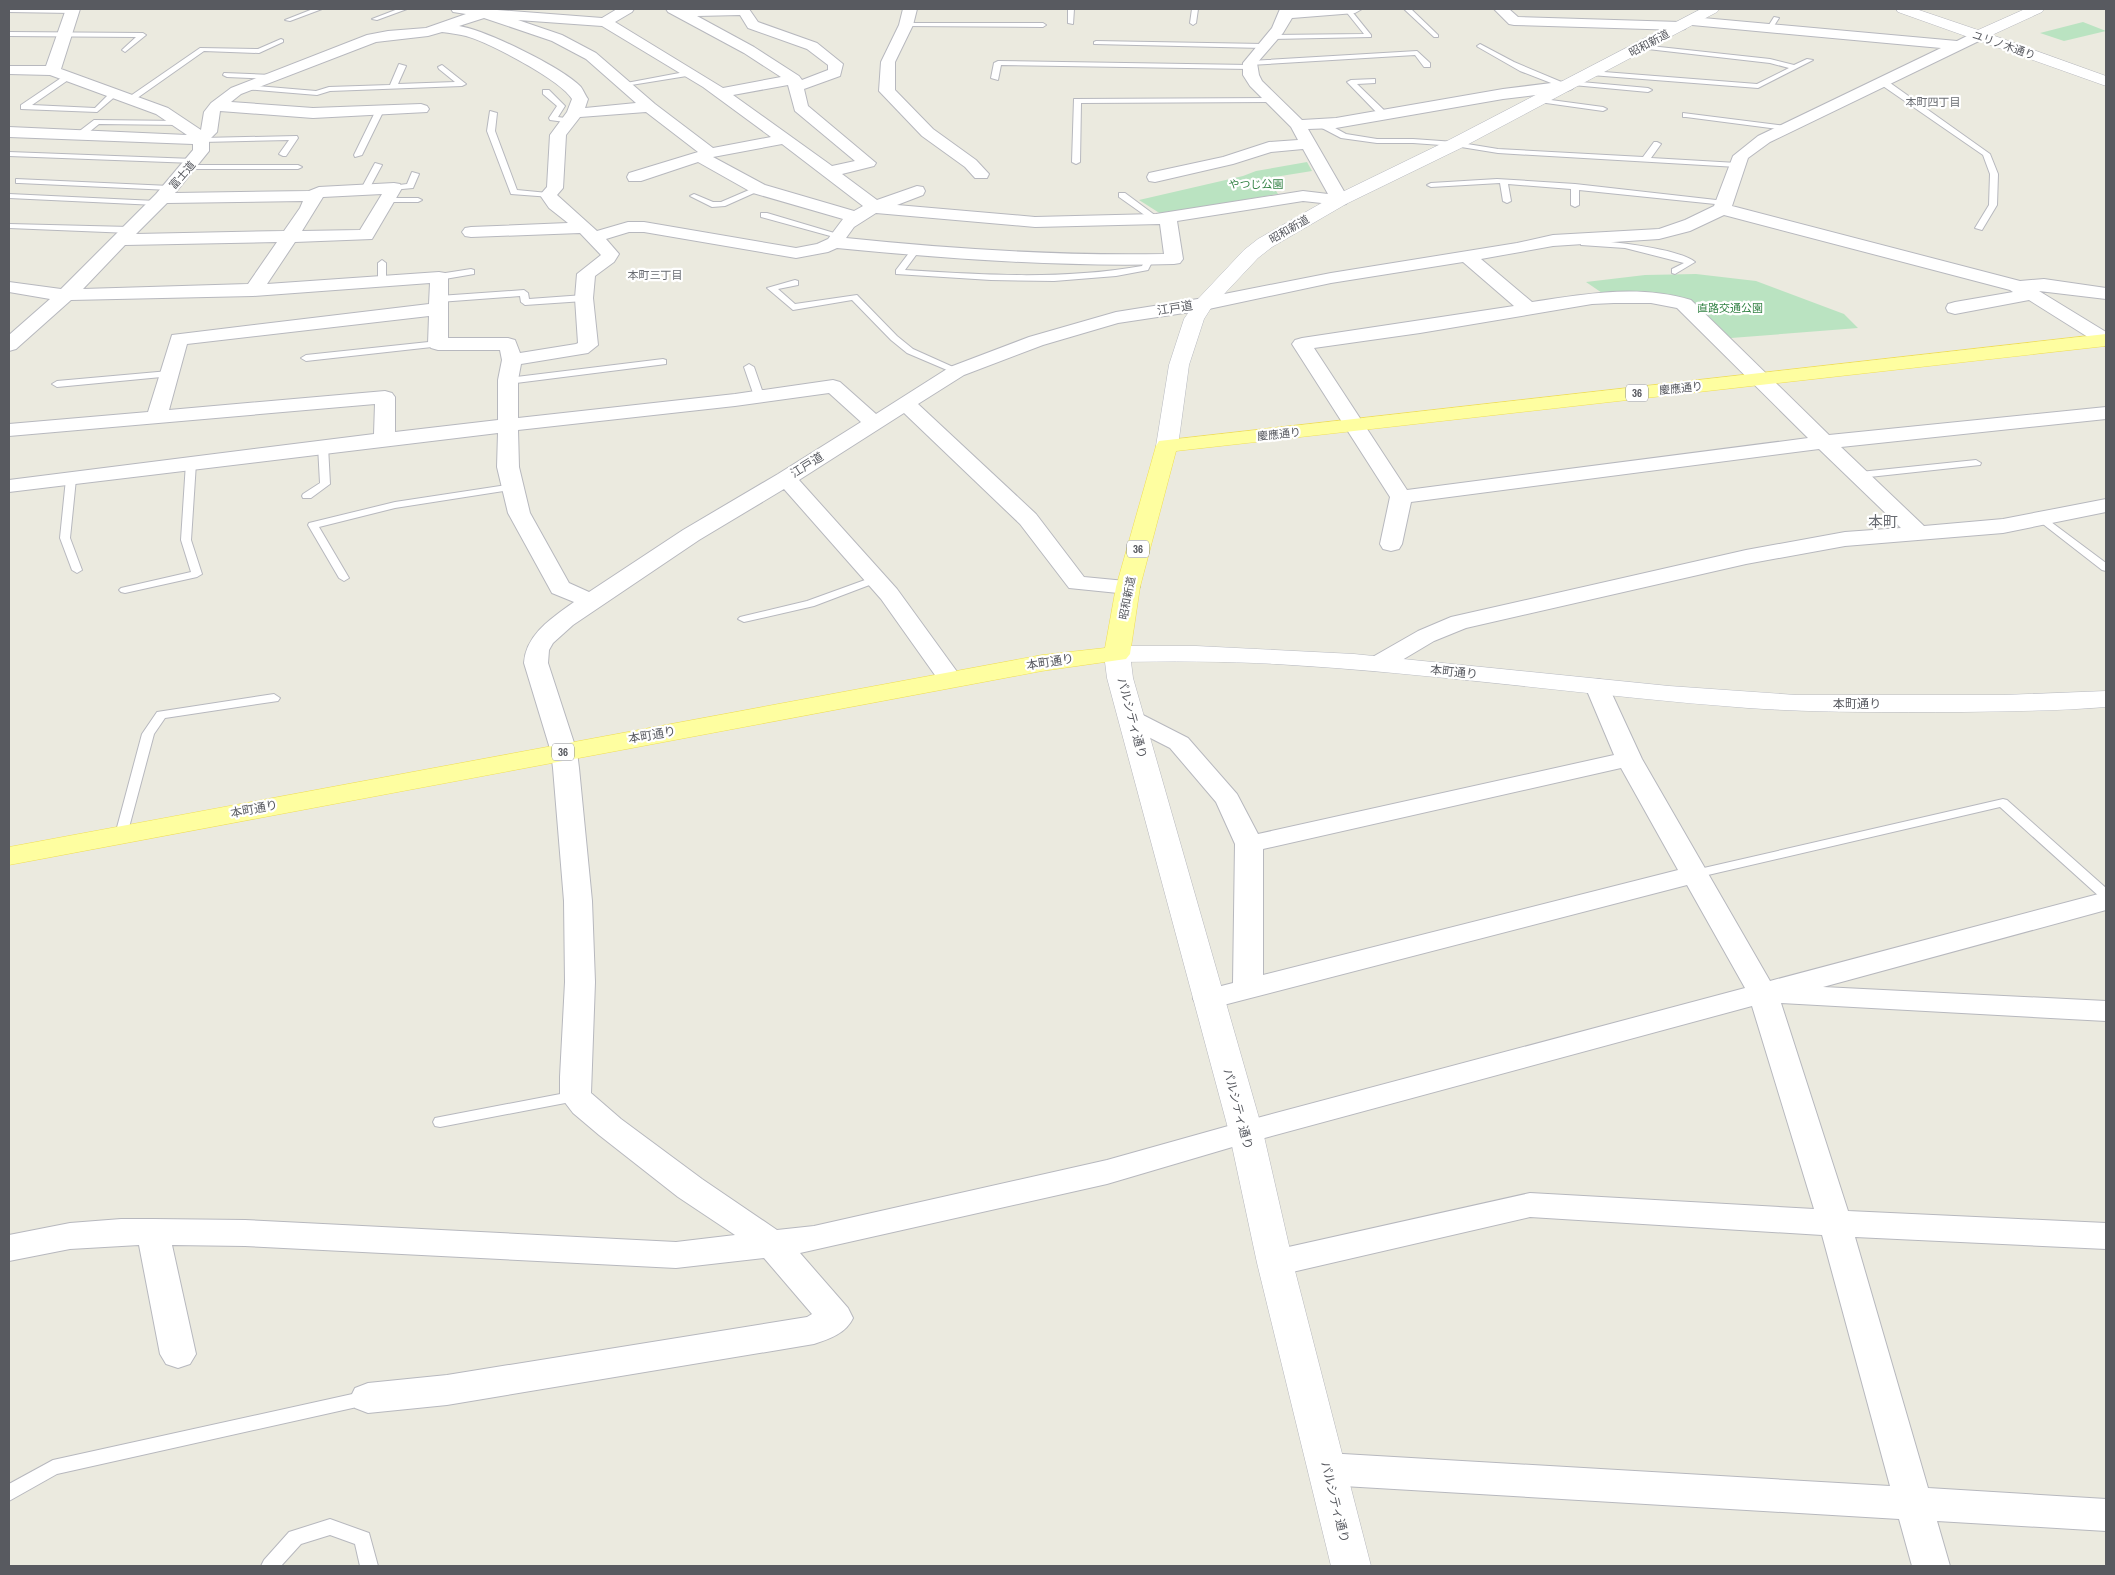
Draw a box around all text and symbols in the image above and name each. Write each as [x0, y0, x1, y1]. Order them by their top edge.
street label: 昭和新道 [1626, 26, 1672, 60]
street label: ユリノ木通り [1971, 28, 2037, 62]
district label: 本町四丁目 [1906, 95, 1961, 109]
street label: 富士道 [166, 158, 198, 192]
park label: やつじ公園 [1229, 177, 1284, 191]
street label: 昭和新道 [1266, 212, 1312, 246]
district label: 本町三丁目 [628, 268, 683, 282]
street label: 江戸道 [1156, 297, 1194, 319]
park label: 直路交通公園 [1697, 301, 1763, 315]
street label: 慶應通り [1658, 379, 1704, 397]
road number: 36 [1626, 384, 1648, 402]
street label: 慶應通り [1256, 425, 1302, 443]
street label: 江戸道 [787, 449, 827, 481]
district label: 本町 [1868, 511, 1898, 532]
road number: 36 [1127, 540, 1149, 558]
street label: 昭和新道 [1116, 575, 1138, 621]
street label: 本町通り [1025, 650, 1075, 674]
street label: 本町通り [1429, 662, 1479, 682]
street label: パルシティ通り [1113, 676, 1151, 760]
street label: 本町通り [1833, 696, 1881, 712]
street label: 本町通り [627, 723, 677, 747]
road number: 36 [552, 744, 574, 760]
street label: 本町通り [229, 797, 279, 821]
street label: パルシティ通り [1219, 1067, 1257, 1151]
street label: パルシティ通り [1317, 1460, 1353, 1544]

